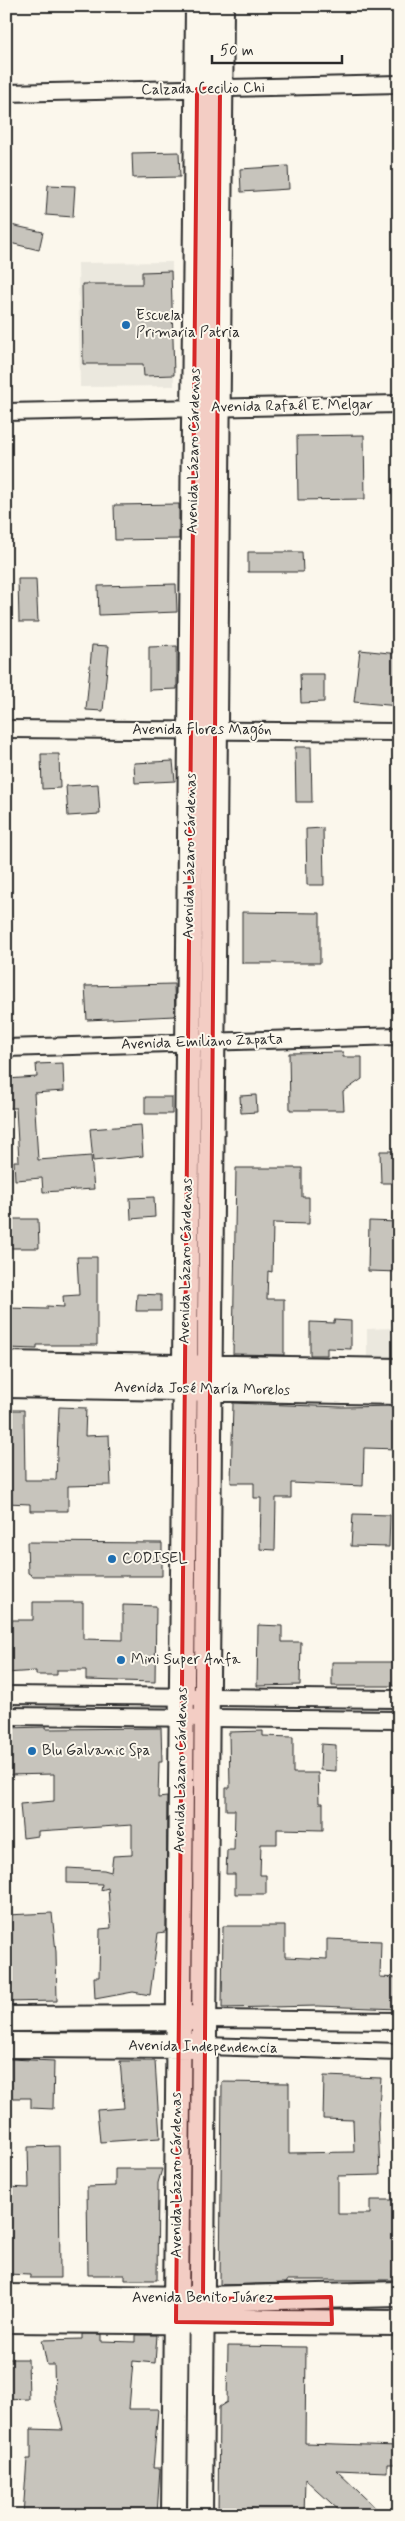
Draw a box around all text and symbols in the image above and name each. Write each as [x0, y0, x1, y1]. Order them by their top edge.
scale bar [212, 32, 342, 64]
text: 50 m [220, 41, 254, 61]
street label: Calzada Cecilio Chi [141, 78, 265, 100]
place label: Escuela Primaria Patria [136, 306, 240, 343]
marker: Escuela Primaria Patria [120, 319, 132, 331]
street label: Avenida Lázaro Cárdenas [183, 367, 205, 534]
street label: Avenida Rafaél E. Melgar [211, 395, 373, 418]
street label: Avenida Flores Magón [132, 720, 272, 741]
street label: Avenida Lázaro Cárdenas [179, 772, 201, 939]
street label: Avenida Emiliano Zapata [121, 1029, 283, 1055]
street label: Avenida Lázaro Cárdenas [175, 1177, 197, 1344]
street label: Avenida José María Morelos [114, 1377, 290, 1401]
place label: CODISEL [122, 1549, 188, 1569]
marker: CODISEL [106, 1553, 118, 1565]
place label: Mini Super Anfa [131, 1650, 242, 1670]
marker: Mini Super Anfa [115, 1654, 127, 1666]
street label: Avenida Lázaro Cárdenas [170, 1686, 192, 1853]
place label: Blu Galvanic Spa [42, 1741, 150, 1761]
marker: Blu Galvanic Spa [26, 1745, 38, 1757]
street label: Avenida Independencia [128, 2036, 278, 2058]
street label: Avenida Lázaro Cárdenas [167, 2092, 187, 2258]
street label: Avenida Benito Juárez [132, 2288, 274, 2308]

